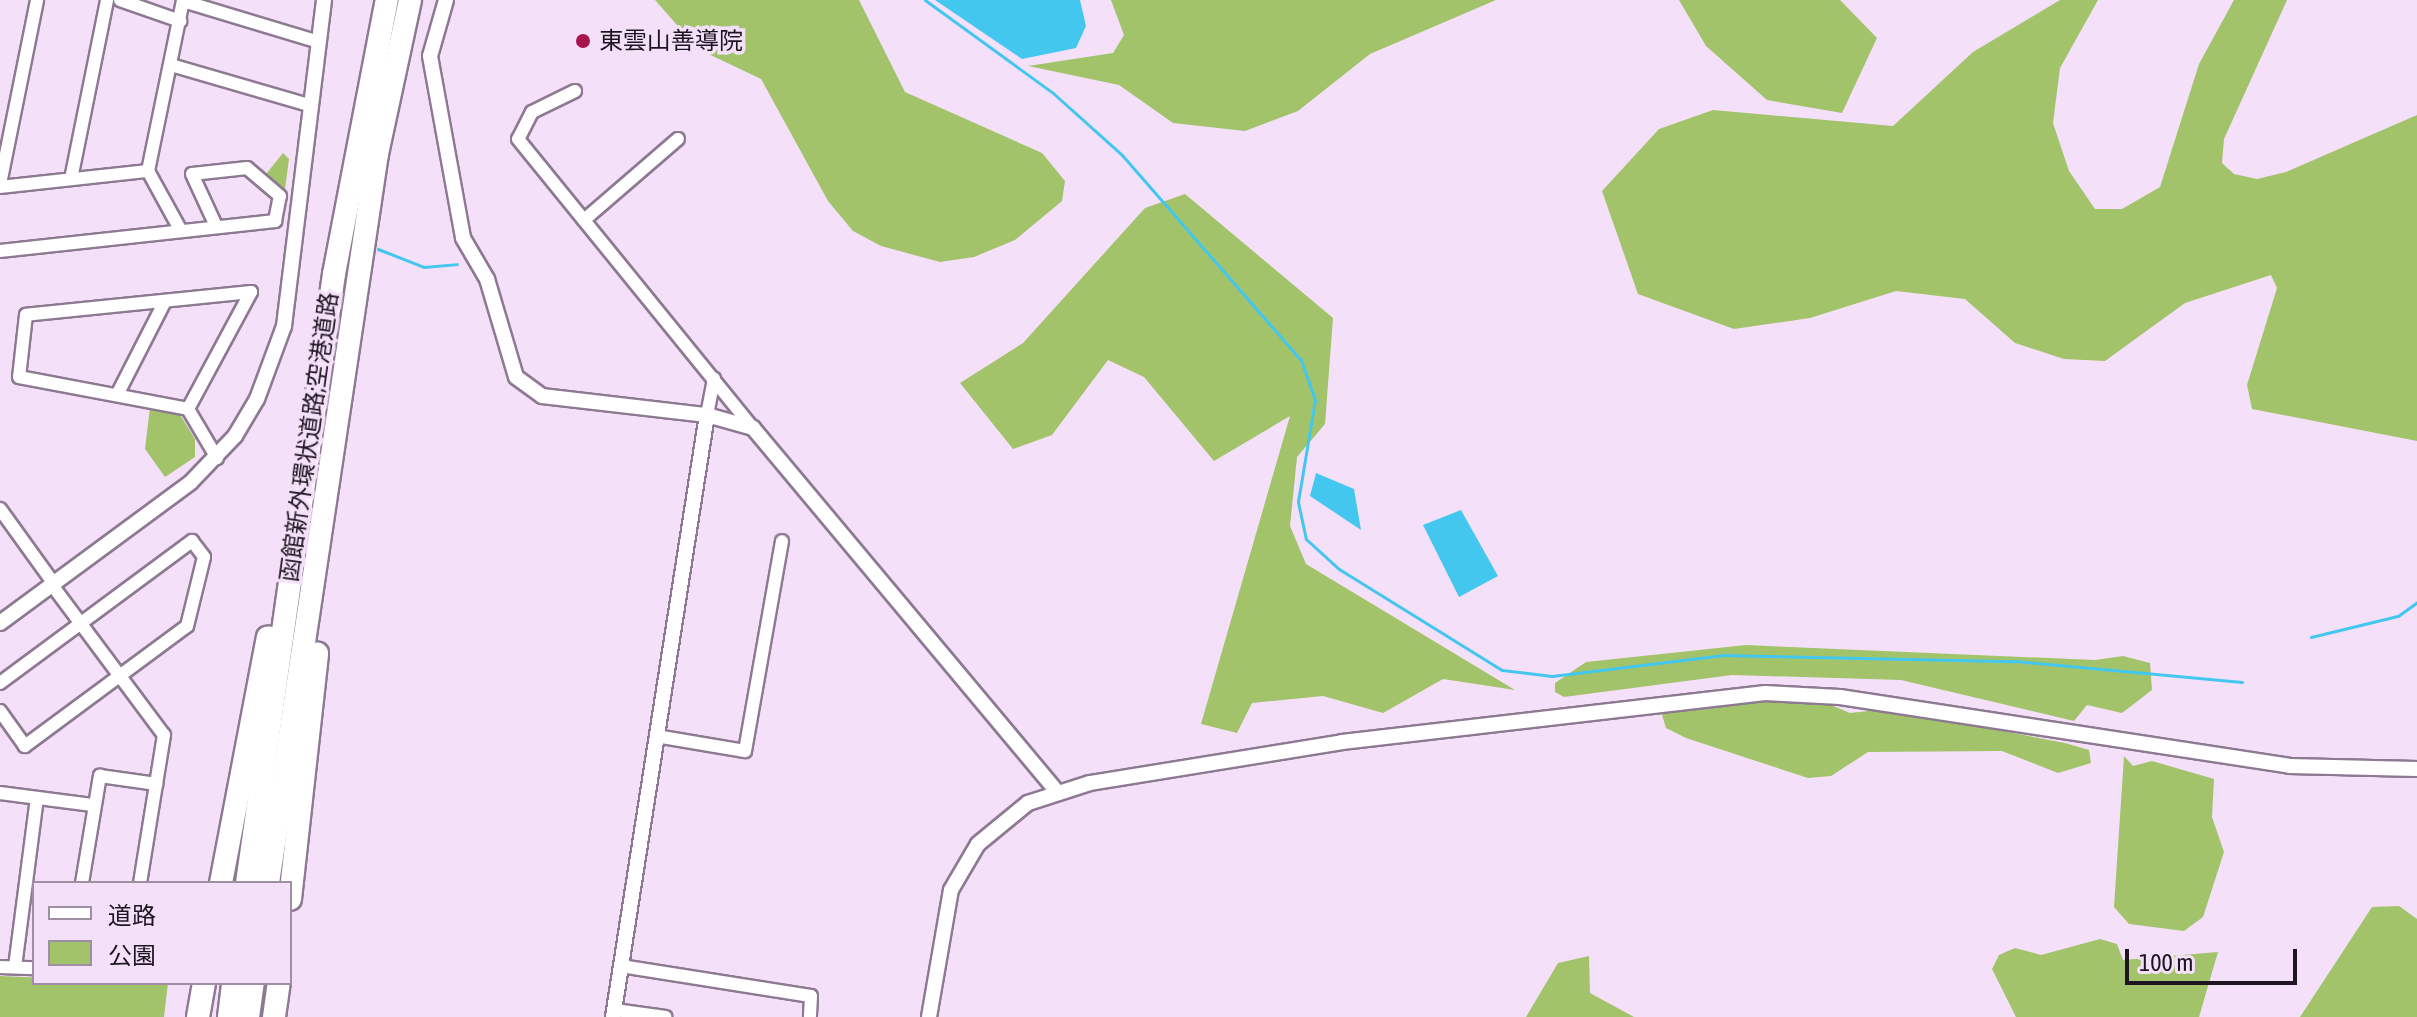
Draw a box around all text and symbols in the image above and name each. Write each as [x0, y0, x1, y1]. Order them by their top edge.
place label: 東雲山善導院 [599, 27, 743, 55]
marker: 東雲山善導院 [574, 32, 592, 50]
street label: 函館新外環状道路;空港道路 [274, 290, 344, 584]
legend [32, 881, 292, 985]
text: 道路 [108, 902, 156, 929]
scale bar [2129, 933, 2301, 983]
text: 公園 [108, 942, 156, 969]
text: 100 m [2139, 949, 2193, 976]

